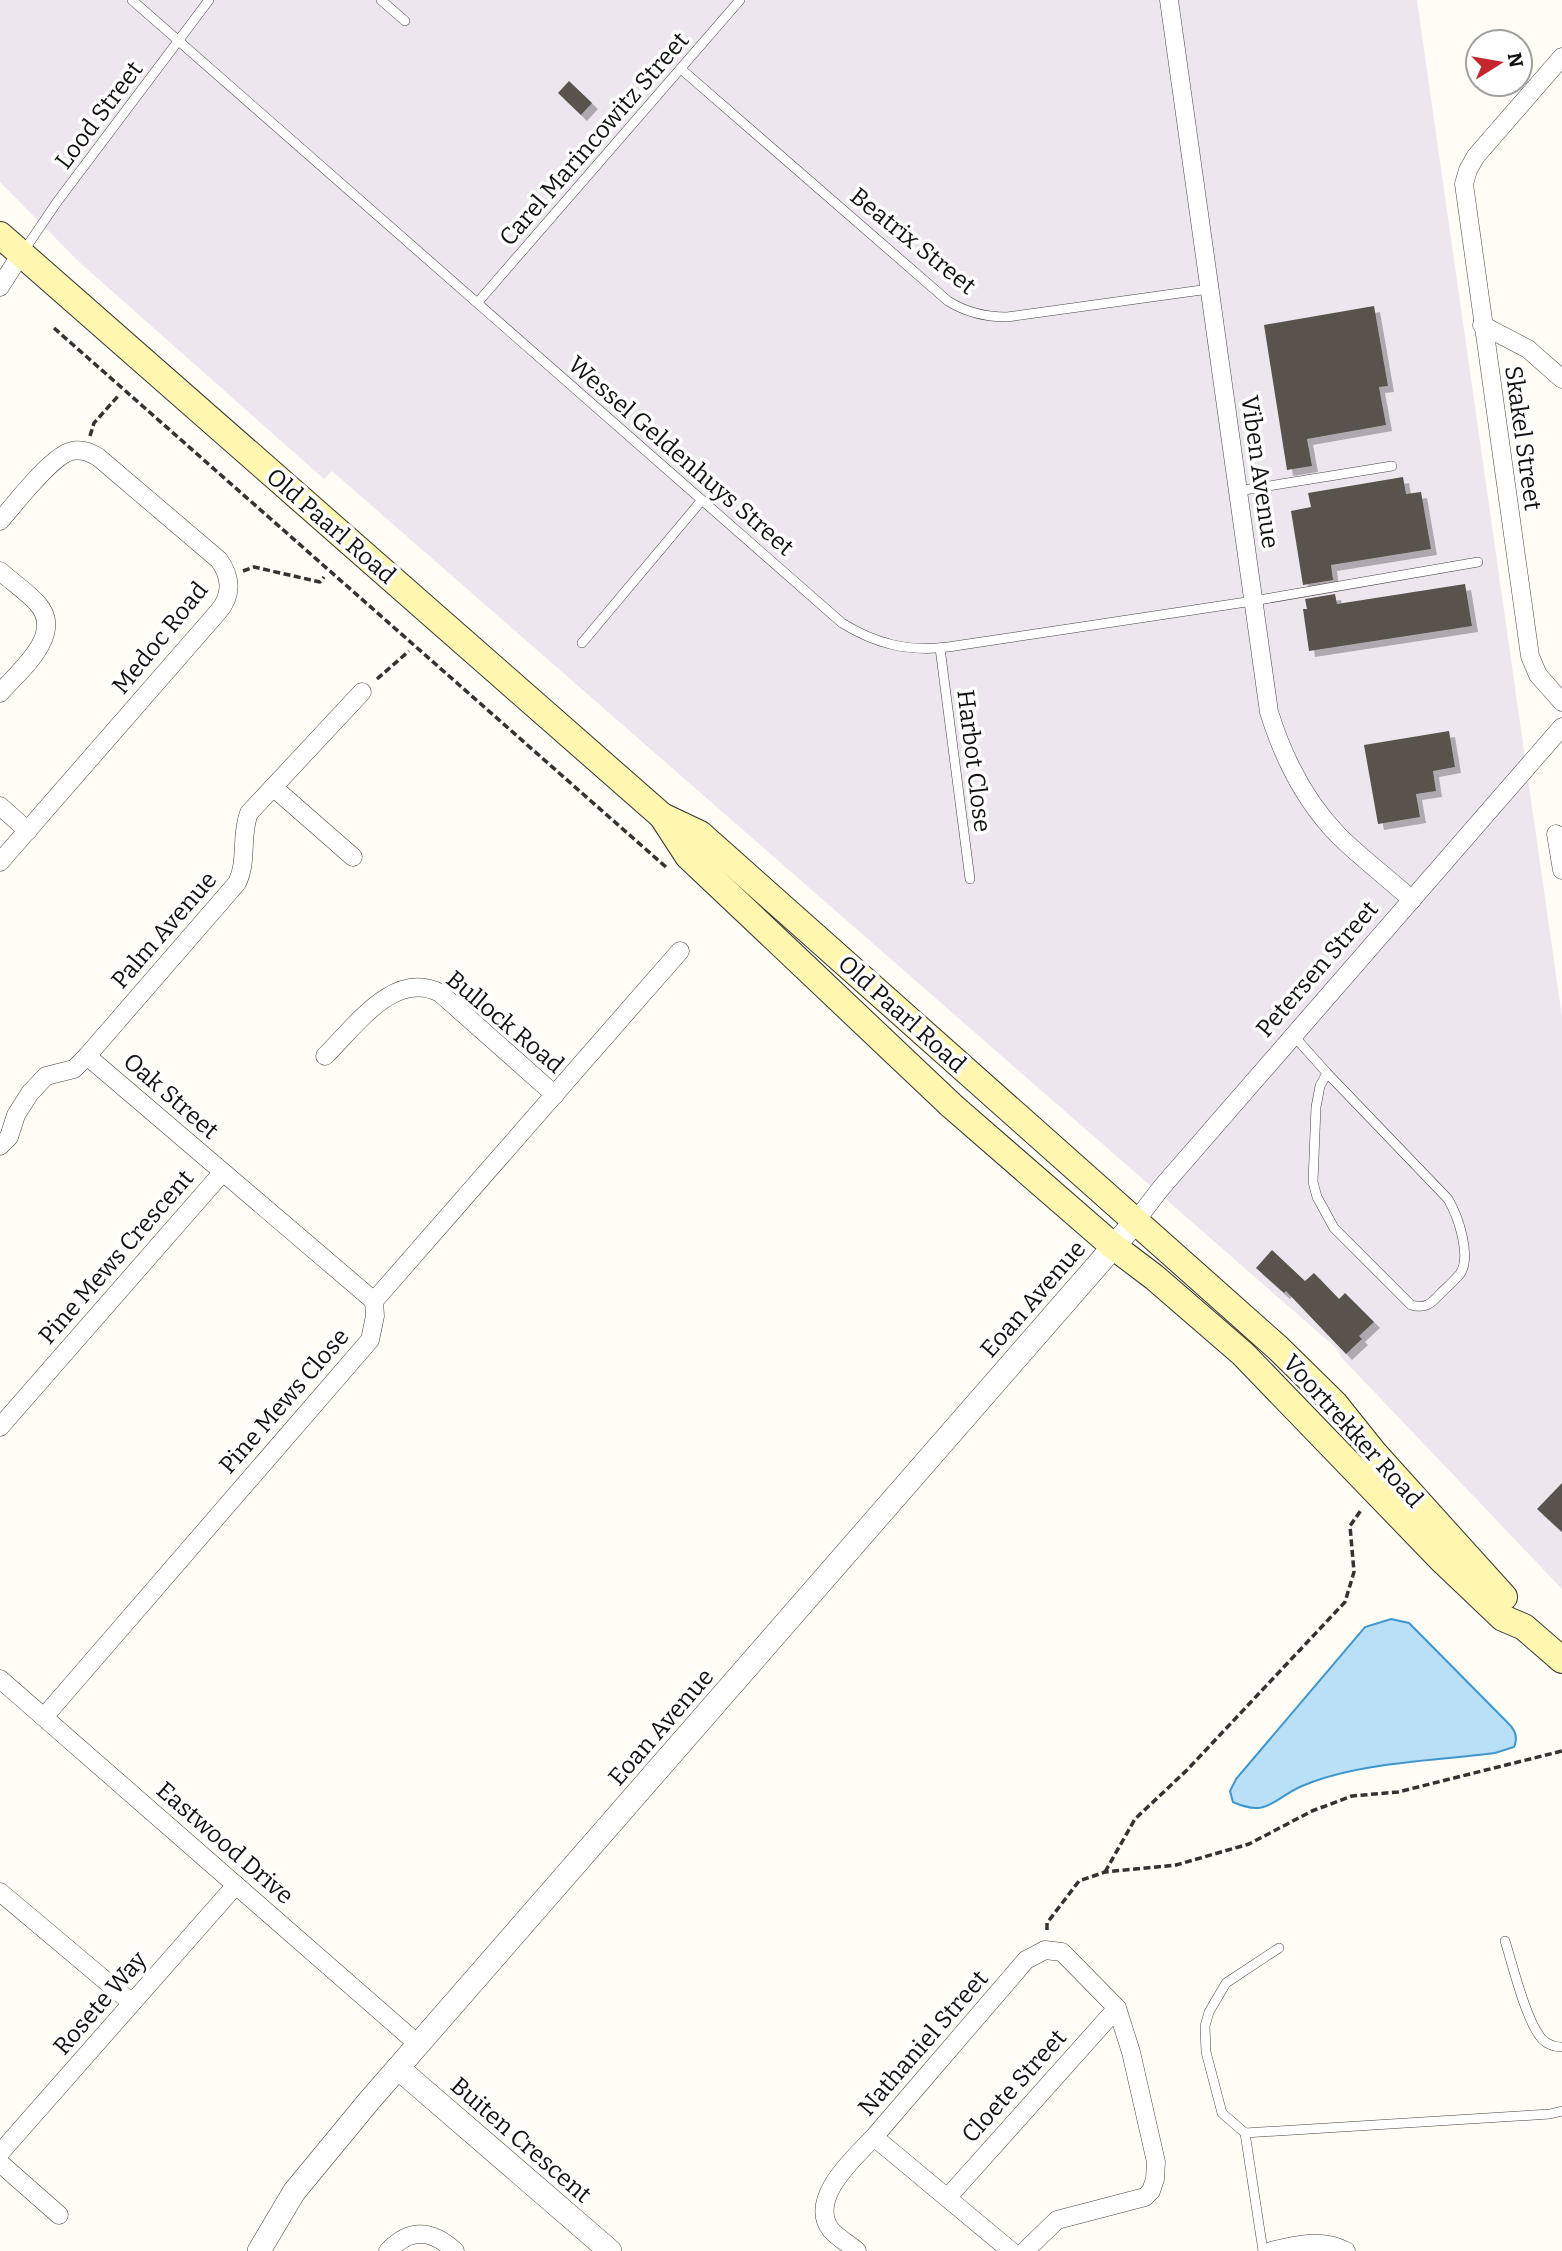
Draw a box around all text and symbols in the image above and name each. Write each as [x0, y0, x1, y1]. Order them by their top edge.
street label: Carel Marincowitz Street [494, 26, 695, 252]
north arrow [1464, 28, 1534, 98]
text: N [1503, 50, 1528, 70]
street label: Lood Street [50, 55, 149, 174]
street label: Beatrix Street [845, 182, 981, 300]
street label: Wessel Geldenhuys Street [563, 350, 800, 562]
street label: Skakel Street [1499, 364, 1547, 512]
street label: Viben Avenue [1235, 394, 1285, 550]
street label: Old Paarl Road [261, 462, 401, 590]
street label: Medoc Road [106, 576, 214, 700]
street label: Harbot Close [951, 688, 997, 834]
street label: Palm Avenue [106, 866, 222, 994]
street label: Petersen Street [1250, 895, 1384, 1043]
street label: Old Paarl Road [832, 949, 972, 1079]
street label: Bullock Road [441, 965, 569, 1079]
street label: Oak Street [118, 1047, 224, 1145]
street label: Pine Mews Crescent [33, 1164, 199, 1350]
street label: Eoan Avenue [975, 1235, 1091, 1363]
street label: Pine Mews Close [213, 1323, 355, 1479]
street label: Voortrekker Road [1277, 1349, 1429, 1513]
street label: Eoan Avenue [603, 1663, 719, 1791]
street label: Eastwood Drive [151, 1776, 299, 1910]
street label: Rosete Way [48, 1945, 153, 2060]
street label: Nathaniel Street [852, 1964, 994, 2121]
street label: Cloete Street [956, 2023, 1072, 2148]
street label: Buiten Crescent [445, 2071, 597, 2209]

